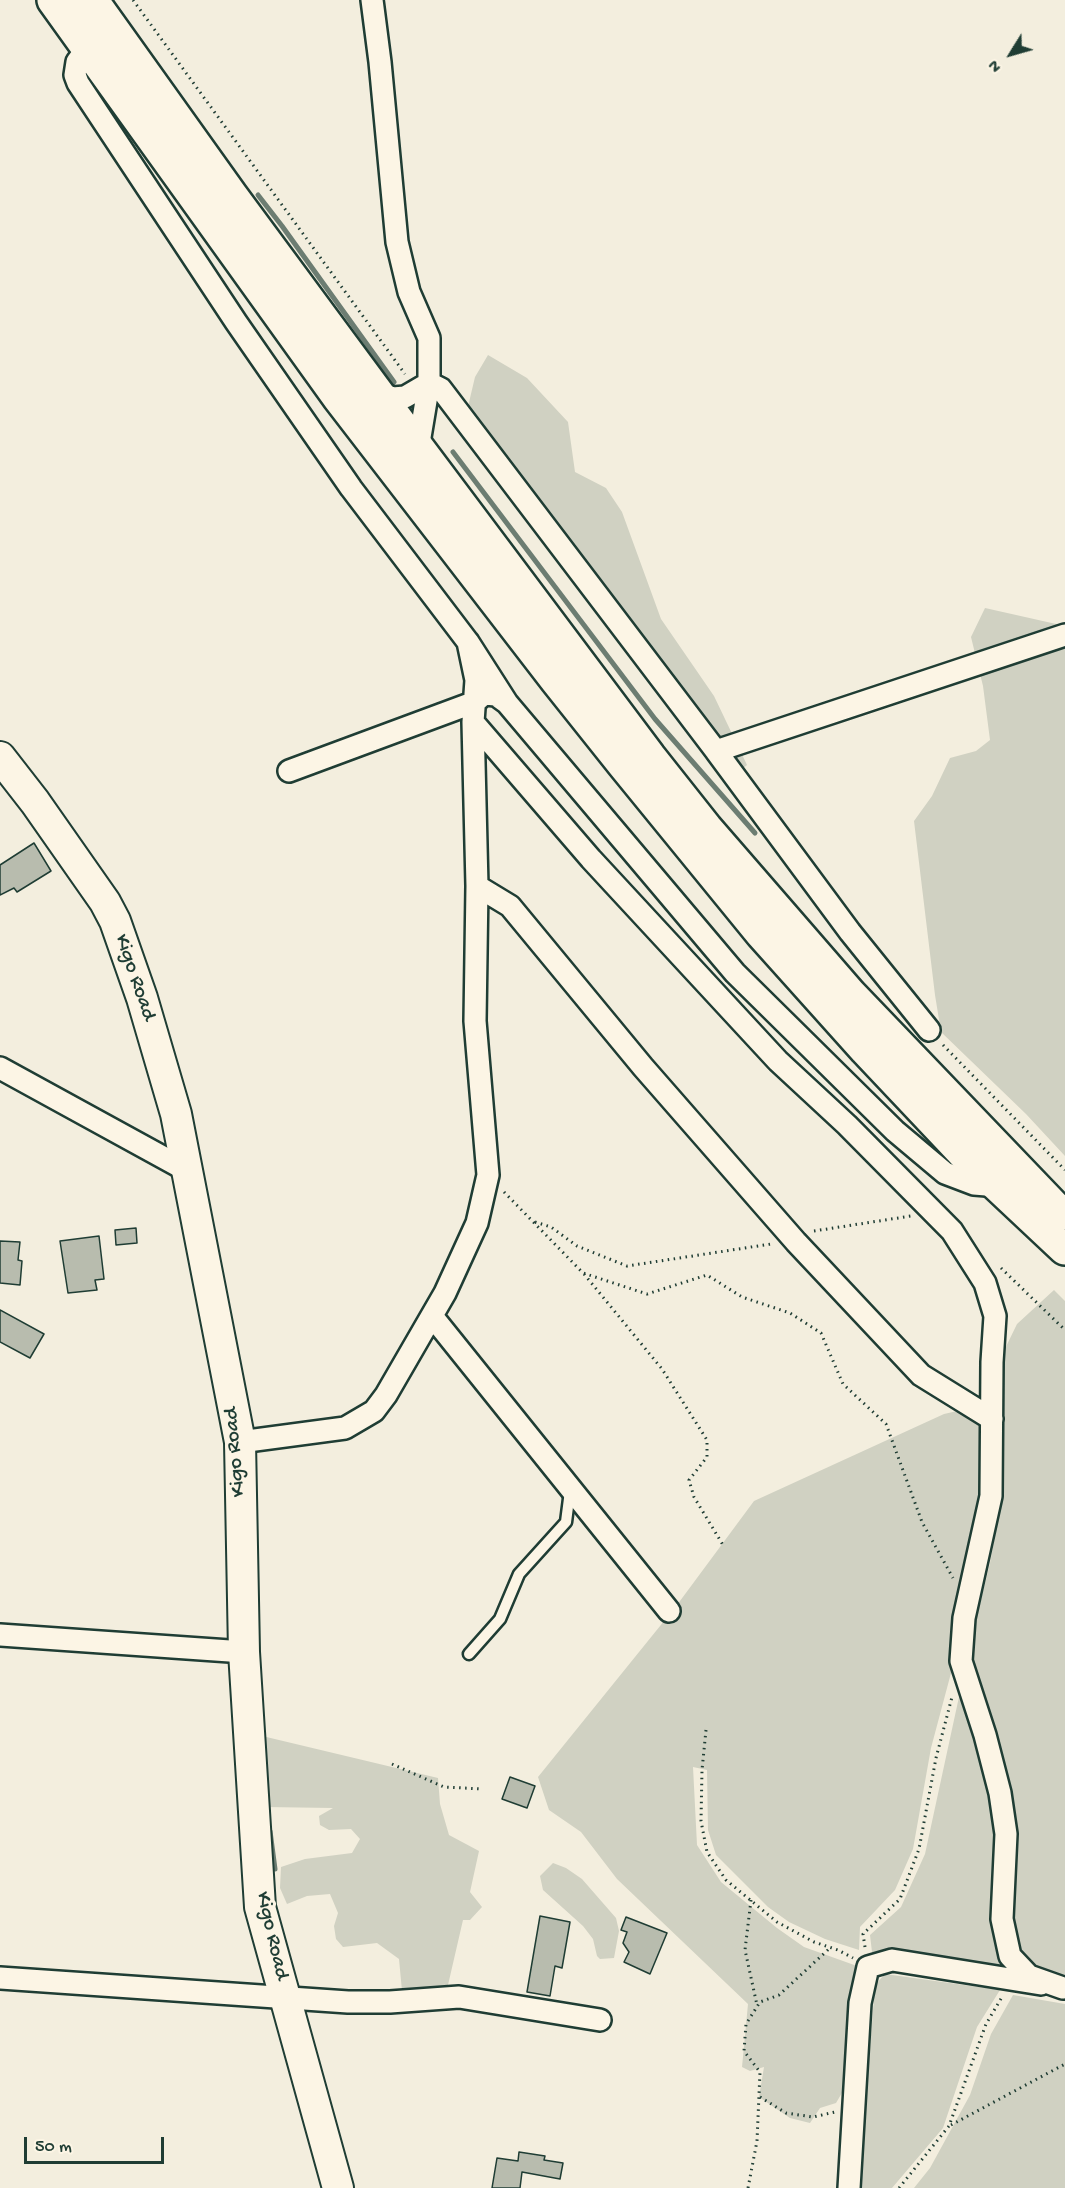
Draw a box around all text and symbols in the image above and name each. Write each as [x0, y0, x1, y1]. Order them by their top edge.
north arrow [981, 24, 1041, 84]
text: N [985, 55, 1007, 75]
street label: Kigo Road [107, 931, 161, 1025]
street label: Kigo Road [220, 1406, 252, 1498]
street label: Kigo Road [249, 1889, 293, 1983]
scale bar [27, 2125, 166, 2163]
text: 50 m [35, 2137, 72, 2158]

